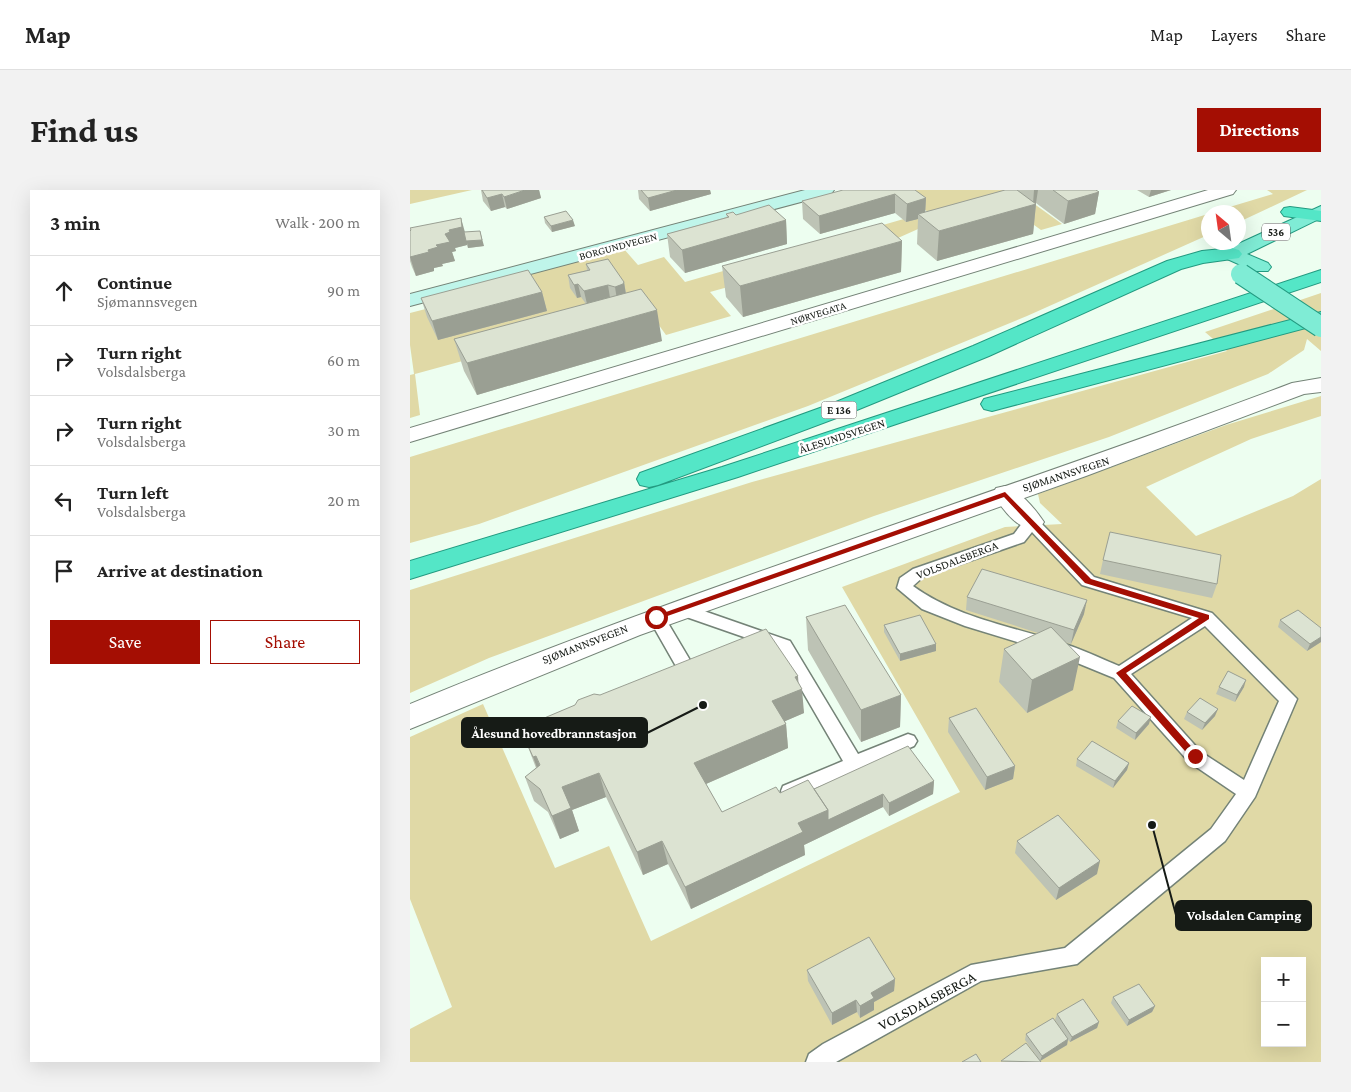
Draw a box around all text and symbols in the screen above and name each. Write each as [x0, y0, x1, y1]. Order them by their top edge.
text: Map [25, 21, 71, 48]
text: Map [1150, 25, 1183, 45]
text: Layers [1211, 25, 1258, 45]
text: Share [1286, 25, 1326, 45]
button: Directions [1197, 108, 1321, 152]
text: Find us [30, 111, 138, 150]
north arrow [1201, 205, 1246, 250]
text: 3 min [50, 211, 100, 235]
text: Walk · 200 m [275, 214, 360, 231]
road number: 536 [1262, 224, 1290, 241]
street label: BORGUNDVEGEN [578, 230, 658, 262]
text: Continue [97, 272, 172, 293]
icon: ahead [50, 277, 78, 305]
text: 90 m [327, 282, 360, 299]
text: Sjømannsvegen [97, 293, 198, 310]
street label: NØRVEGATA [789, 299, 848, 327]
text: Turn right [97, 342, 182, 363]
icon: right [50, 347, 78, 375]
text: 60 m [327, 352, 360, 369]
text: Volsdalsberga [97, 363, 186, 380]
road number: E 136 [822, 402, 856, 418]
text: Turn right [97, 412, 182, 433]
street label: ÅLESUNDSVEGEN [797, 415, 887, 456]
icon: right [50, 417, 78, 445]
text: 30 m [328, 422, 360, 439]
text: Volsdalsberga [97, 433, 186, 450]
street label: SJØMANNSVEGEN [1021, 453, 1111, 495]
text: Turn left [97, 482, 169, 503]
icon: left [50, 487, 78, 515]
text: 20 m [327, 492, 360, 509]
text: Volsdalsberga [97, 503, 186, 520]
street label: VOLSDALSBERGA [914, 538, 1000, 582]
icon: arrive [50, 557, 78, 585]
text: Arrive at destination [97, 560, 263, 581]
route start [645, 606, 668, 629]
button: Save [50, 620, 200, 664]
button: Share [210, 620, 360, 664]
street label: SJØMANNSVEGEN [540, 621, 630, 667]
callout: Ålesund hovedbrannstasjon [462, 718, 647, 747]
text: Ålesund hovedbrannstasjon [470, 725, 637, 742]
route end [1184, 745, 1207, 768]
callout: Volsdalen Camping [1176, 901, 1311, 930]
text: Volsdalen Camping [1186, 907, 1301, 923]
map controls [1261, 957, 1306, 1047]
button: + [1261, 957, 1306, 1002]
street label: VOLSDALSBERGA [875, 968, 979, 1033]
button: − [1261, 1002, 1306, 1047]

